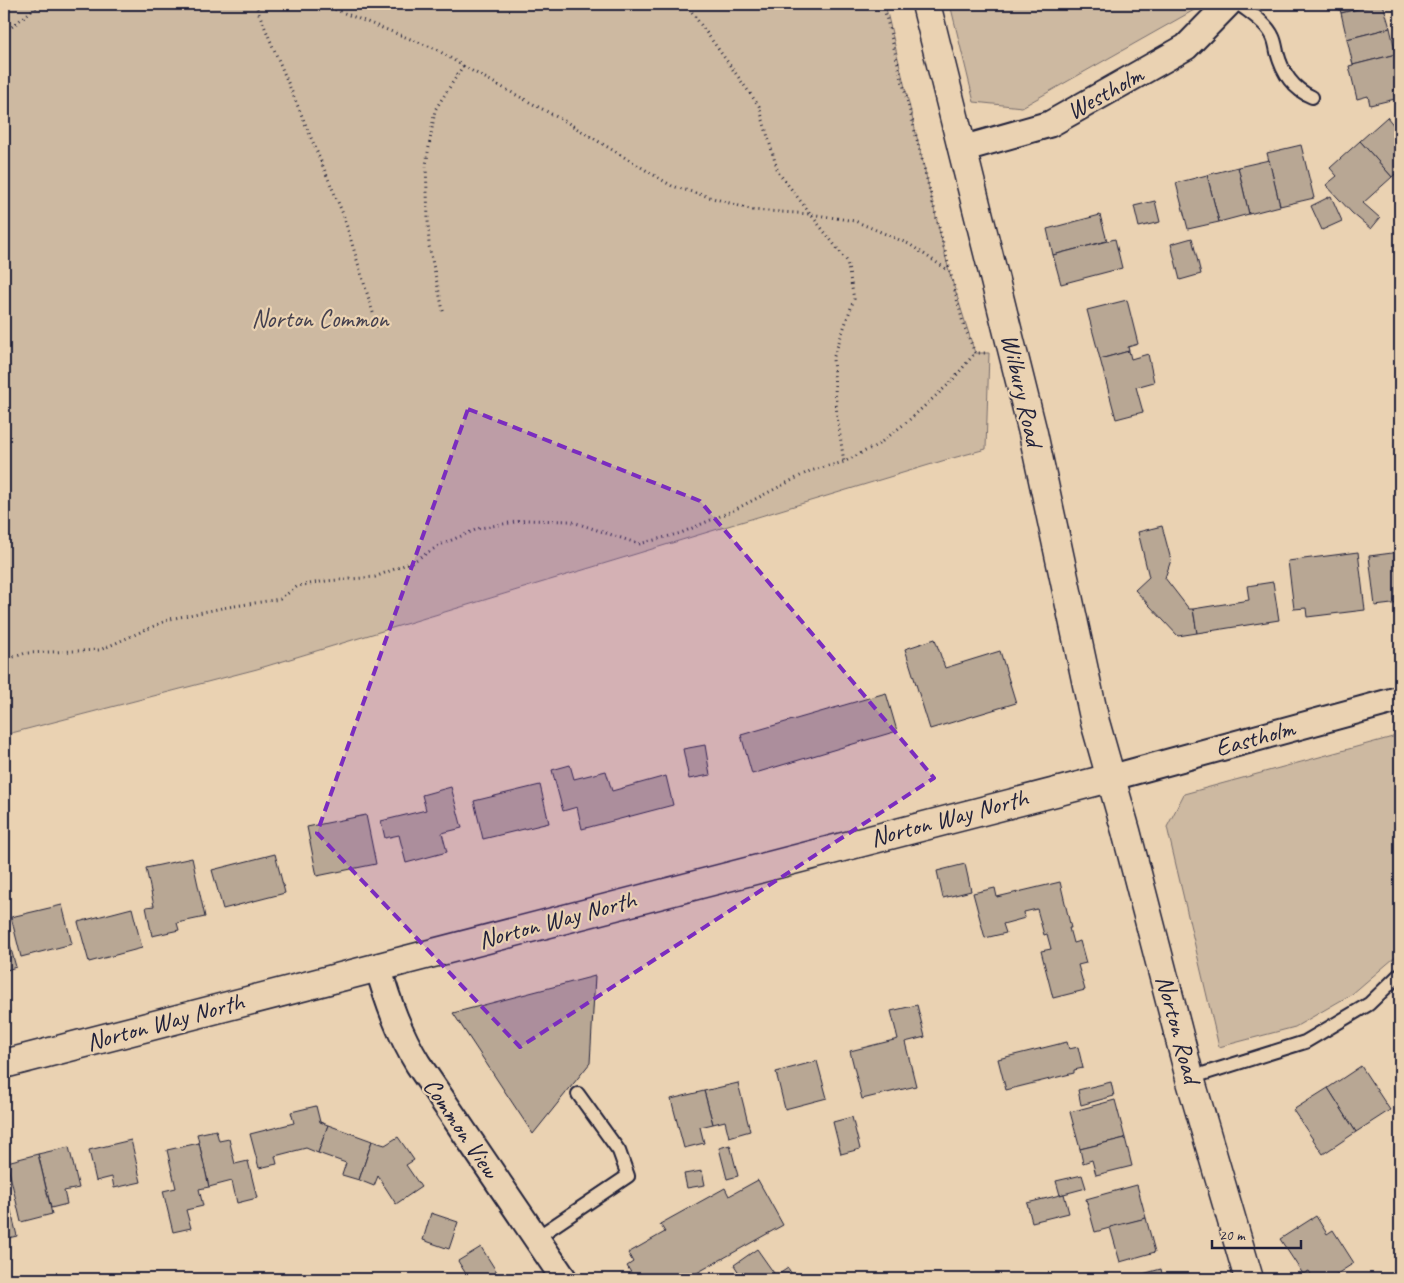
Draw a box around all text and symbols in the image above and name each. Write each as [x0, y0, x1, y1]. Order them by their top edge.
street label: Westholm [1061, 58, 1150, 127]
park label: Norton Common [251, 303, 390, 335]
street label: Wilbury Road [994, 331, 1051, 453]
street label: Eastholm [1212, 712, 1300, 764]
street label: Norton Way North [867, 781, 1033, 854]
street label: Norton Way North [475, 883, 641, 956]
street label: Norton Road [1148, 972, 1209, 1090]
street label: Norton Way North [83, 985, 249, 1058]
street label: Common View [416, 1072, 507, 1186]
scale bar [1212, 1218, 1300, 1250]
text: 20 m [1219, 1226, 1246, 1245]

